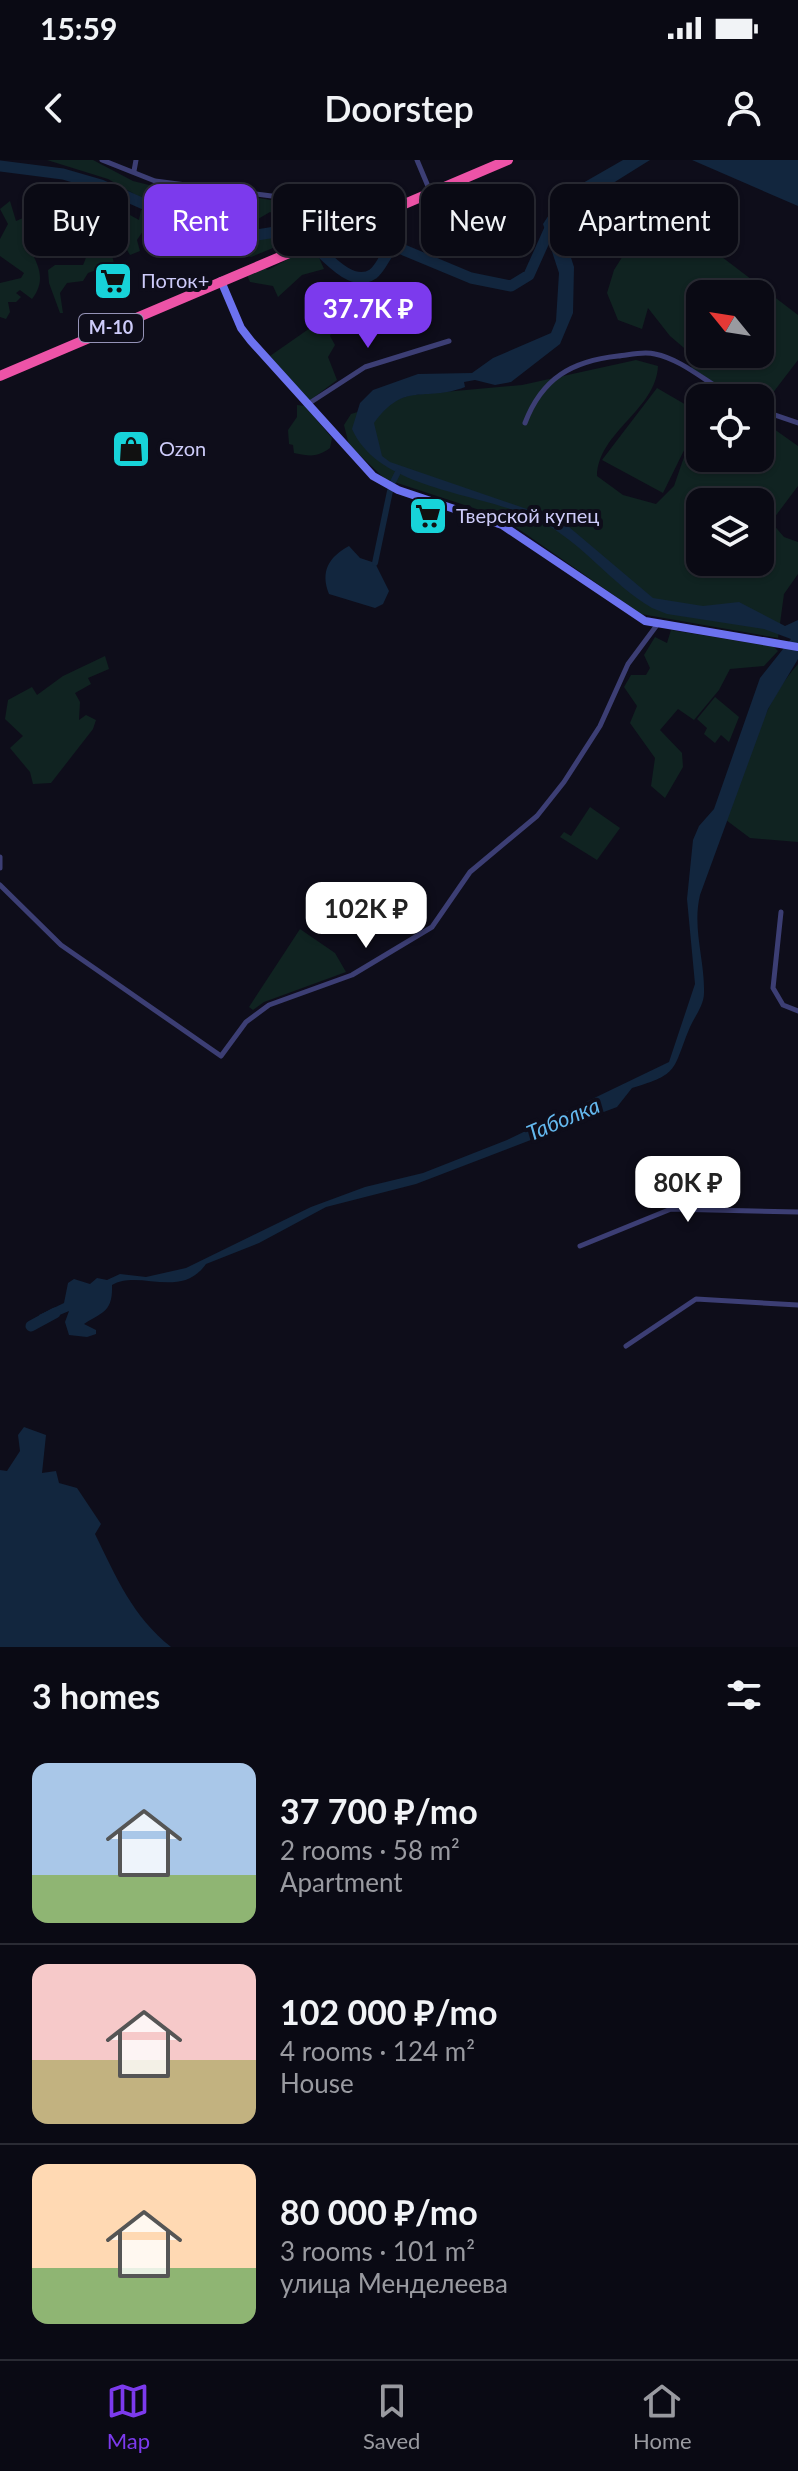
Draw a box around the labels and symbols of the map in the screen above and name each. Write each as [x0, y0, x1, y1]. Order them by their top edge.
supermarket icon: Поток+ [92, 260, 134, 302]
place label: Поток+ [141, 268, 209, 292]
north arrow [686, 280, 774, 368]
pin: 37.7K ₽ [294, 282, 442, 350]
road number: М-10 [79, 314, 143, 342]
shop icon: Ozon [110, 428, 152, 470]
place label: Ozon [159, 436, 206, 460]
supermarket icon: Тверской купец [407, 495, 449, 537]
place label: Тверской купец [456, 503, 599, 527]
pin: 102K ₽ [301, 882, 431, 950]
water label: Таболка [522, 1091, 603, 1146]
pin: 80K ₽ [632, 1156, 744, 1224]

